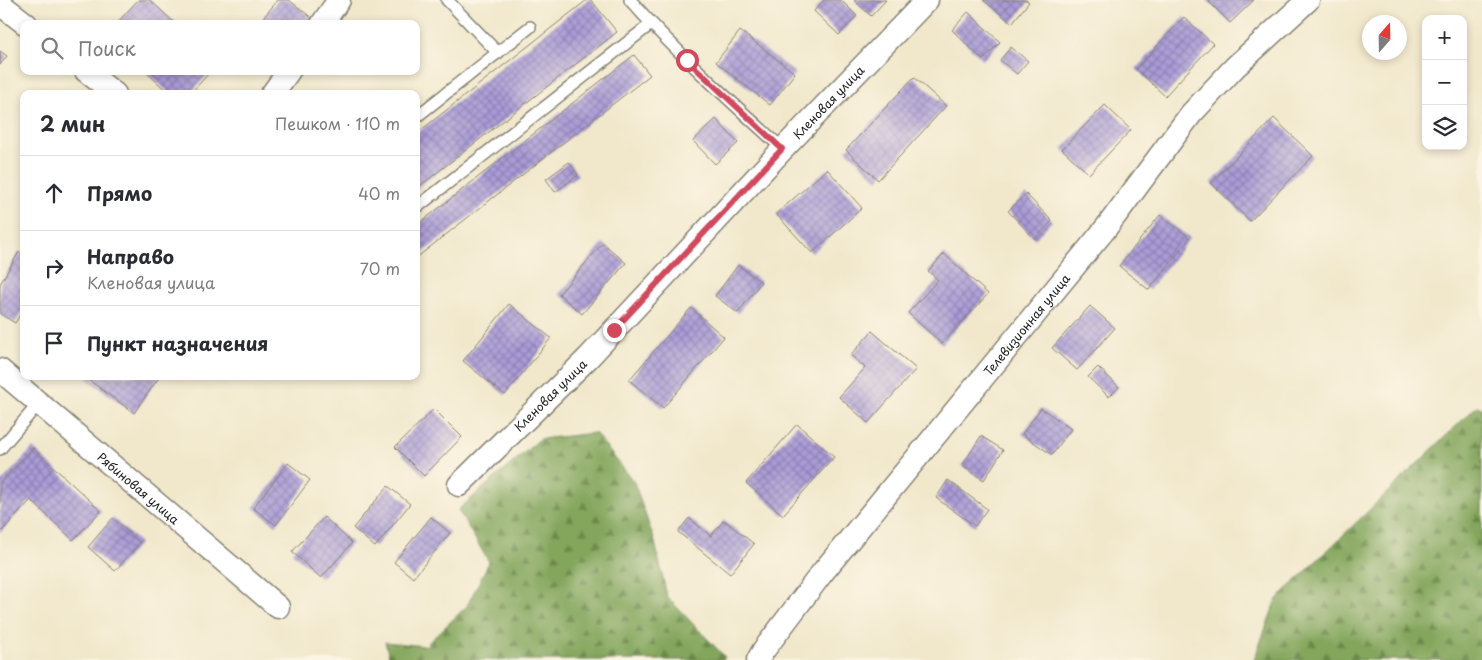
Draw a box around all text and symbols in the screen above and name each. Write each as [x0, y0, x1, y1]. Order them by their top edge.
north arrow [1362, 15, 1407, 60]
map controls [1422, 15, 1467, 150]
button: + [1422, 15, 1467, 60]
search box [20, 20, 420, 75]
icon: search [38, 34, 66, 62]
text: Поиск [78, 34, 136, 62]
route start [676, 49, 699, 72]
button: − [1422, 60, 1467, 105]
street label: Кленовая улица [788, 61, 868, 143]
button: layers [1422, 105, 1467, 150]
text: 2 мин [40, 107, 105, 139]
text: Пешком · 110 m [275, 111, 400, 135]
icon: ahead [40, 179, 68, 207]
text: Прямо [87, 179, 152, 207]
text: 40 m [358, 181, 400, 205]
text: Направо [87, 242, 174, 270]
icon: right [40, 254, 68, 282]
text: 70 m [360, 256, 400, 280]
street label: Телевизионная улица [979, 269, 1074, 379]
text: Кленовая улица [87, 270, 215, 294]
route end [603, 319, 626, 342]
icon: arrive [40, 329, 68, 357]
text: Пункт назначения [87, 329, 268, 357]
street label: Кленовая улица [510, 355, 591, 435]
street label: Рябиновая улица [94, 448, 184, 528]

